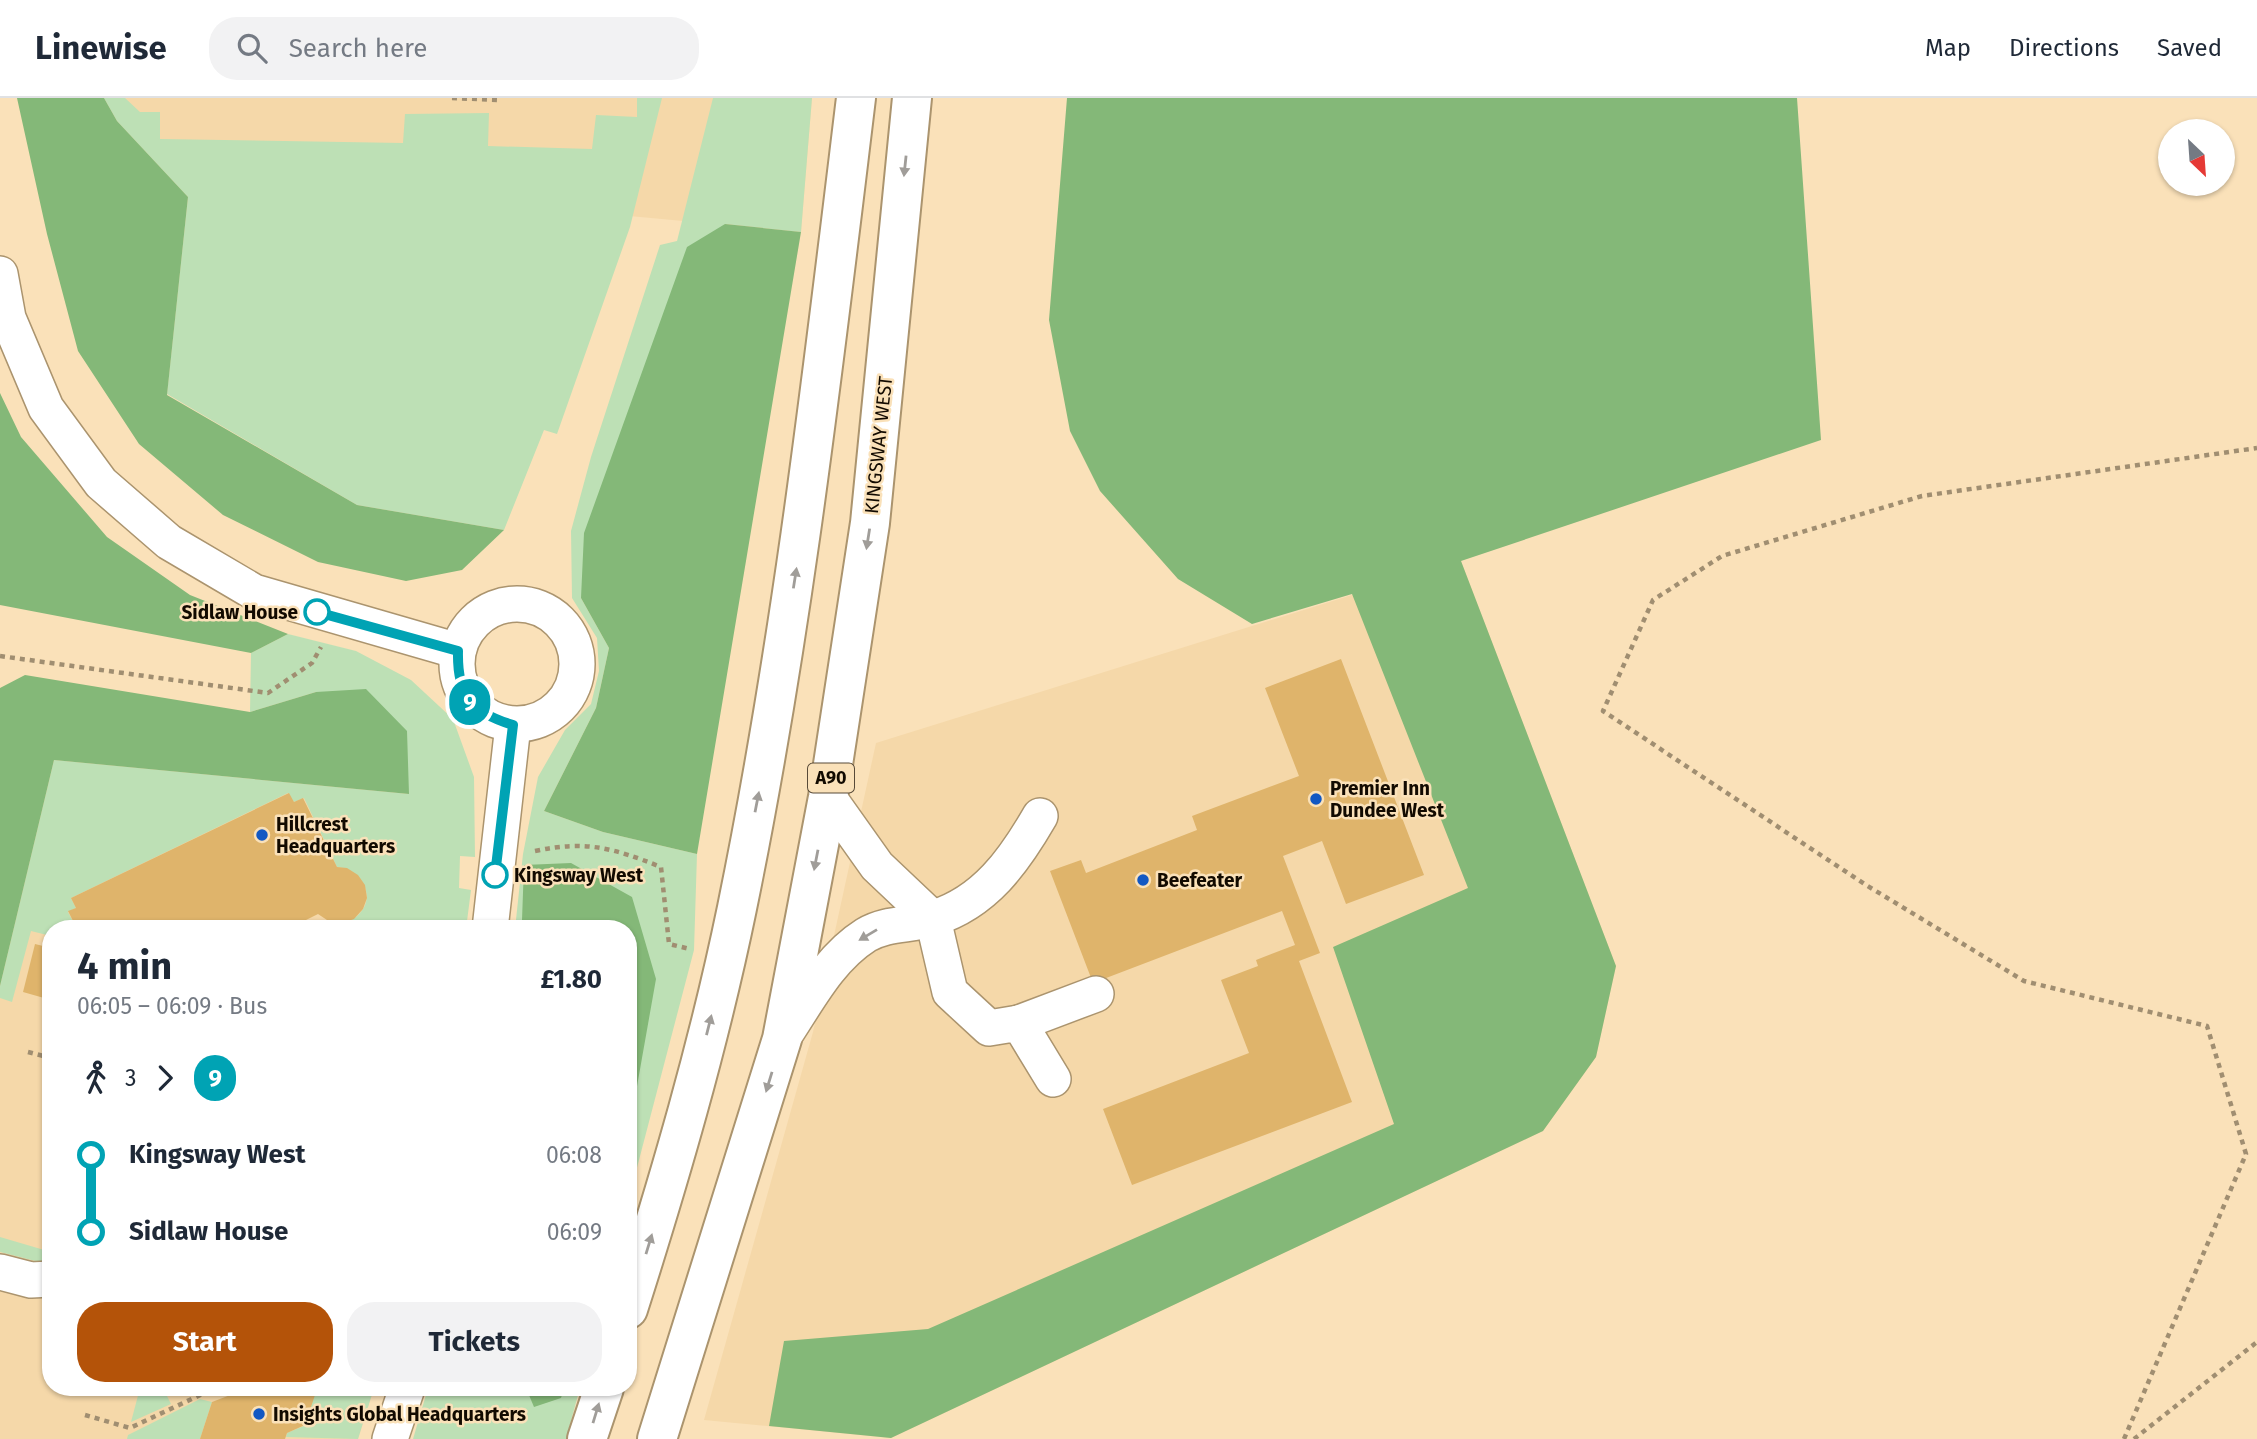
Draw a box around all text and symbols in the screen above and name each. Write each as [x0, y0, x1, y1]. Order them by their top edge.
search box [209, 17, 699, 80]
text: Linewise [35, 28, 167, 68]
icon: search [233, 29, 271, 67]
text: Search here [289, 33, 428, 64]
text: Map [1925, 34, 1971, 62]
text: Directions [2009, 34, 2119, 62]
text: Saved [2157, 34, 2222, 62]
north arrow [2158, 119, 2235, 196]
map controls [2158, 119, 2235, 196]
one-way arrow [899, 155, 910, 177]
street label: KINGSWAY WEST [860, 375, 897, 515]
one-way arrow [862, 528, 873, 550]
one-way arrow [790, 567, 801, 589]
marker: Sidlaw House [304, 599, 330, 625]
place label: Sidlaw House [181, 601, 298, 624]
line badge: 9 [447, 679, 493, 725]
text: 9 [463, 688, 477, 716]
road number: A90 [808, 764, 854, 792]
place label: Premier Inn Dundee West [1330, 777, 1445, 822]
one-way arrow [751, 791, 762, 813]
marker: Premier Inn Dundee West [1308, 791, 1324, 807]
place label: Hillcrest Headquarters [276, 813, 395, 858]
marker: Hillcrest Headquarters [254, 827, 270, 843]
one-way arrow [810, 849, 821, 871]
marker: Kingsway West [482, 862, 508, 888]
place label: Kingsway West [514, 864, 644, 887]
place label: Beefeater [1157, 869, 1242, 892]
marker: Beefeater [1135, 872, 1151, 888]
one-way arrow [858, 929, 877, 942]
text: 4 min [77, 943, 172, 989]
text: £1.80 [540, 964, 602, 995]
text: 06:05 – 06:09 · Bus [77, 992, 267, 1020]
one-way arrow [704, 1013, 715, 1035]
icon: walk [77, 1059, 115, 1097]
icon: forward [146, 1059, 184, 1097]
text: 3 [125, 1064, 136, 1092]
text: 9 [208, 1064, 222, 1092]
one-way arrow [763, 1072, 773, 1093]
text: Kingsway West [129, 1139, 306, 1170]
text: 06:08 [546, 1141, 602, 1169]
text: Sidlaw House [129, 1216, 288, 1247]
text: 06:09 [547, 1218, 602, 1246]
one-way arrow [644, 1233, 654, 1254]
button: Start [77, 1302, 333, 1382]
button: Tickets [347, 1302, 602, 1382]
place label: Insights Global Headquarters [273, 1403, 526, 1426]
one-way arrow [591, 1403, 601, 1424]
marker: Insights Global Headquarters [251, 1406, 267, 1422]

